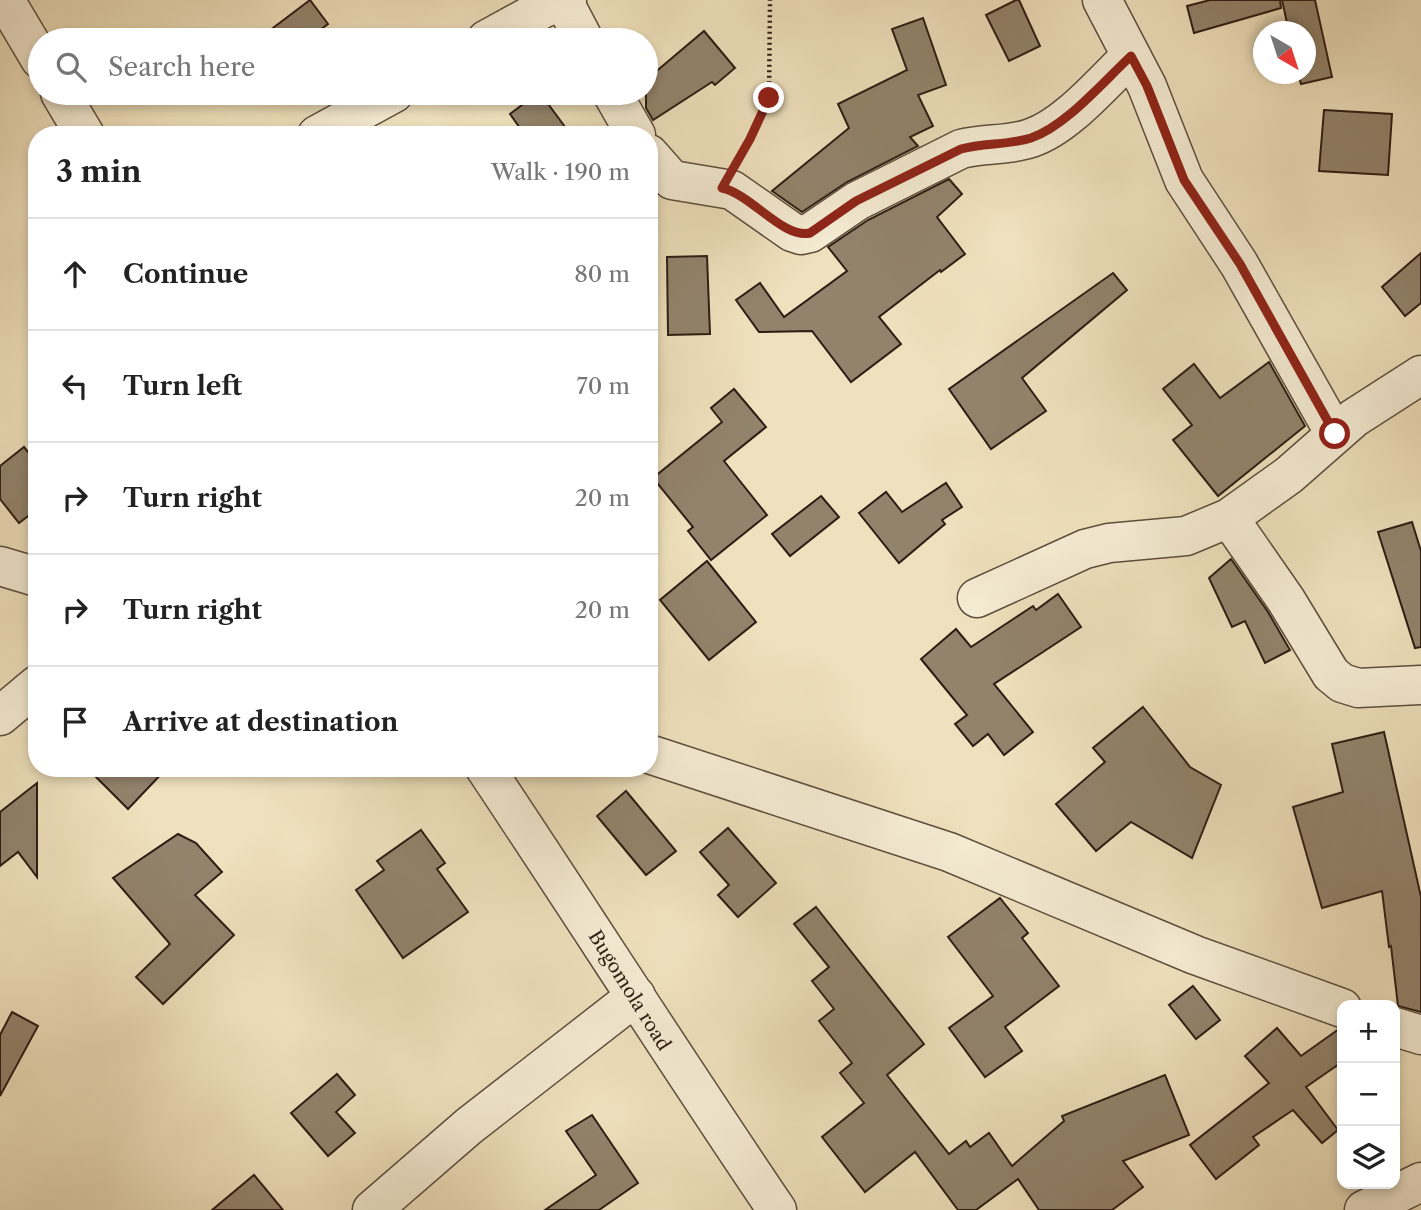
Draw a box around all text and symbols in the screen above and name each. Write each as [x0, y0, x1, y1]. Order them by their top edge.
north arrow [1253, 21, 1316, 84]
search box [28, 28, 658, 105]
icon: search [52, 48, 90, 86]
text: Search here [108, 51, 255, 83]
route end [753, 82, 784, 113]
text: 3 min [56, 153, 142, 190]
text: Walk · 190 m [491, 158, 630, 186]
icon: ahead [56, 255, 94, 293]
text: Continue [123, 258, 248, 290]
text: 80 m [574, 260, 630, 288]
icon: left [56, 367, 94, 405]
text: Turn left [123, 370, 242, 402]
text: 70 m [577, 372, 630, 400]
route start [1319, 418, 1350, 449]
icon: right [56, 479, 94, 517]
text: Turn right [123, 482, 262, 514]
text: 20 m [575, 484, 630, 512]
icon: right [56, 591, 94, 629]
text: Turn right [123, 594, 262, 626]
text: 20 m [575, 596, 630, 624]
icon: arrive [56, 703, 94, 741]
text: Arrive at destination [123, 706, 398, 738]
street label: Bugomola road [583, 926, 676, 1055]
map controls [1337, 1000, 1400, 1189]
button: + [1337, 1000, 1400, 1063]
button: − [1337, 1063, 1400, 1126]
button: layers [1337, 1126, 1400, 1189]

